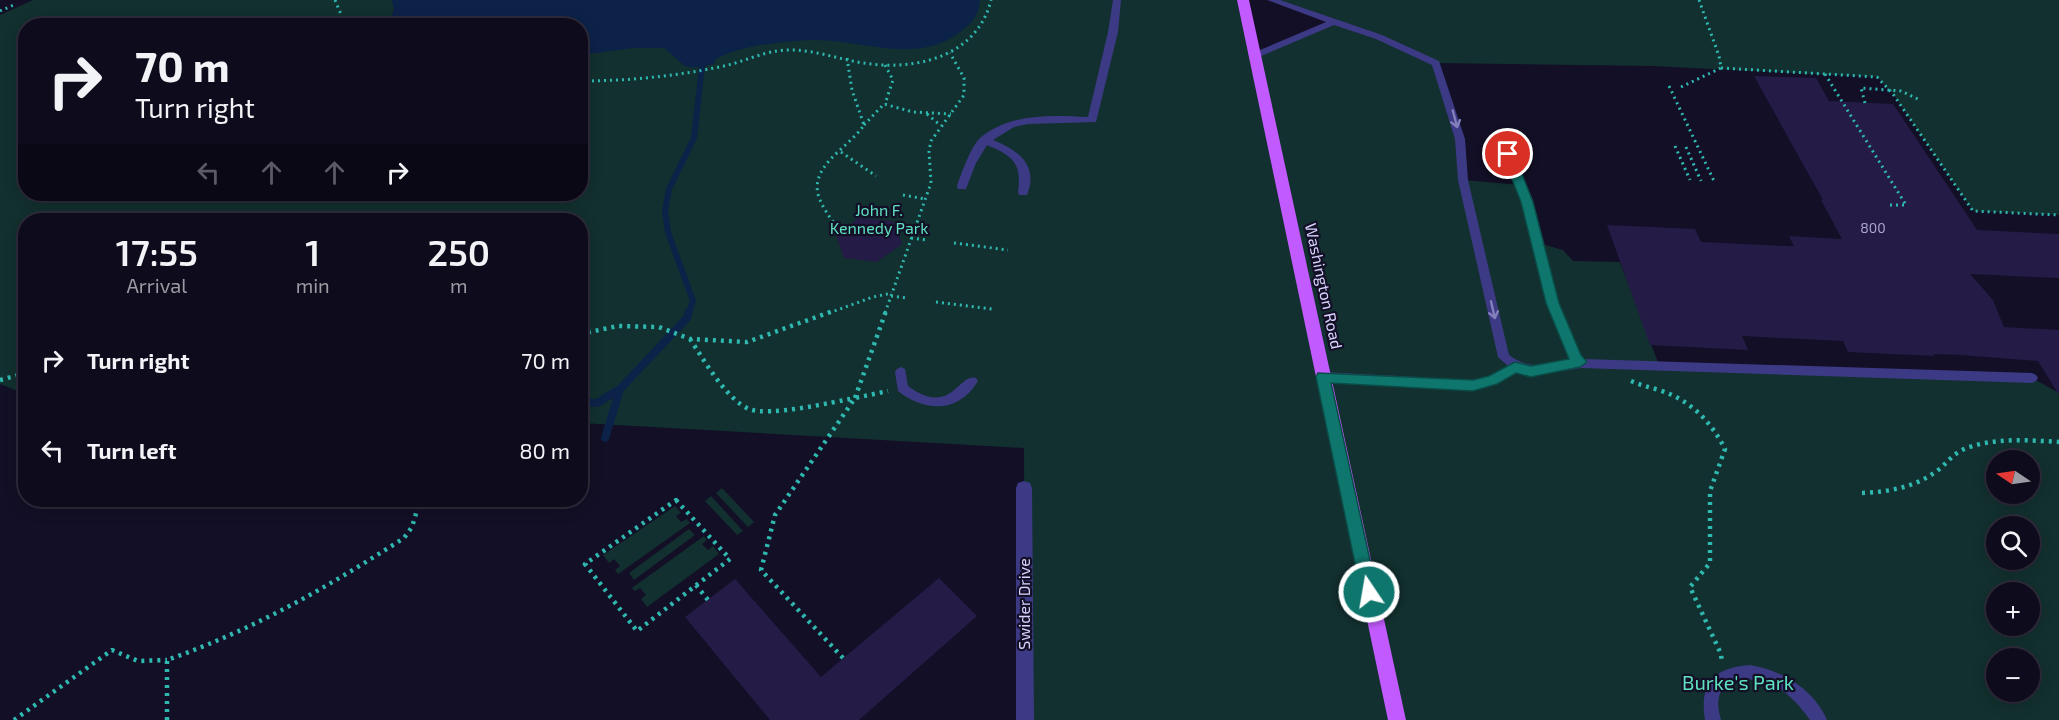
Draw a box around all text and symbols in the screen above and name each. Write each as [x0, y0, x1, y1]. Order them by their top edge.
text: 70 m [135, 40, 230, 90]
icon: right [36, 42, 114, 120]
text: Turn right [135, 91, 255, 123]
one-way arrow [1450, 109, 1461, 128]
pin [1482, 128, 1533, 179]
icon: arrive [1491, 137, 1524, 170]
icon: left [192, 156, 225, 189]
icon: ahead [255, 156, 288, 189]
icon: ahead [318, 156, 351, 189]
icon: right [381, 156, 414, 189]
park label: John F. Kennedy Park [830, 200, 928, 237]
house number: 800 [1860, 219, 1886, 236]
street label: Washington Road [1302, 221, 1347, 351]
text: 17:55 [116, 230, 198, 273]
text: 1 [305, 230, 320, 273]
text: 250 [428, 230, 490, 273]
text: Arrival [126, 273, 187, 297]
text: min [296, 273, 330, 297]
text: m [450, 273, 468, 297]
one-way arrow [1488, 300, 1500, 319]
icon: right [36, 344, 69, 377]
text: Turn right [87, 347, 189, 373]
text: 70 m [521, 347, 570, 373]
icon: left [36, 434, 69, 467]
text: Turn left [87, 437, 176, 463]
text: 80 m [519, 437, 570, 463]
north arrow [1986, 450, 2040, 504]
map controls [1986, 450, 2040, 702]
button: search [1986, 516, 2040, 570]
street label: Swider Drive [1014, 558, 1033, 650]
position arrow [1337, 560, 1401, 624]
button: + [1986, 582, 2040, 636]
button: − [1986, 648, 2040, 702]
park label: Burke's Park [1682, 670, 1794, 694]

